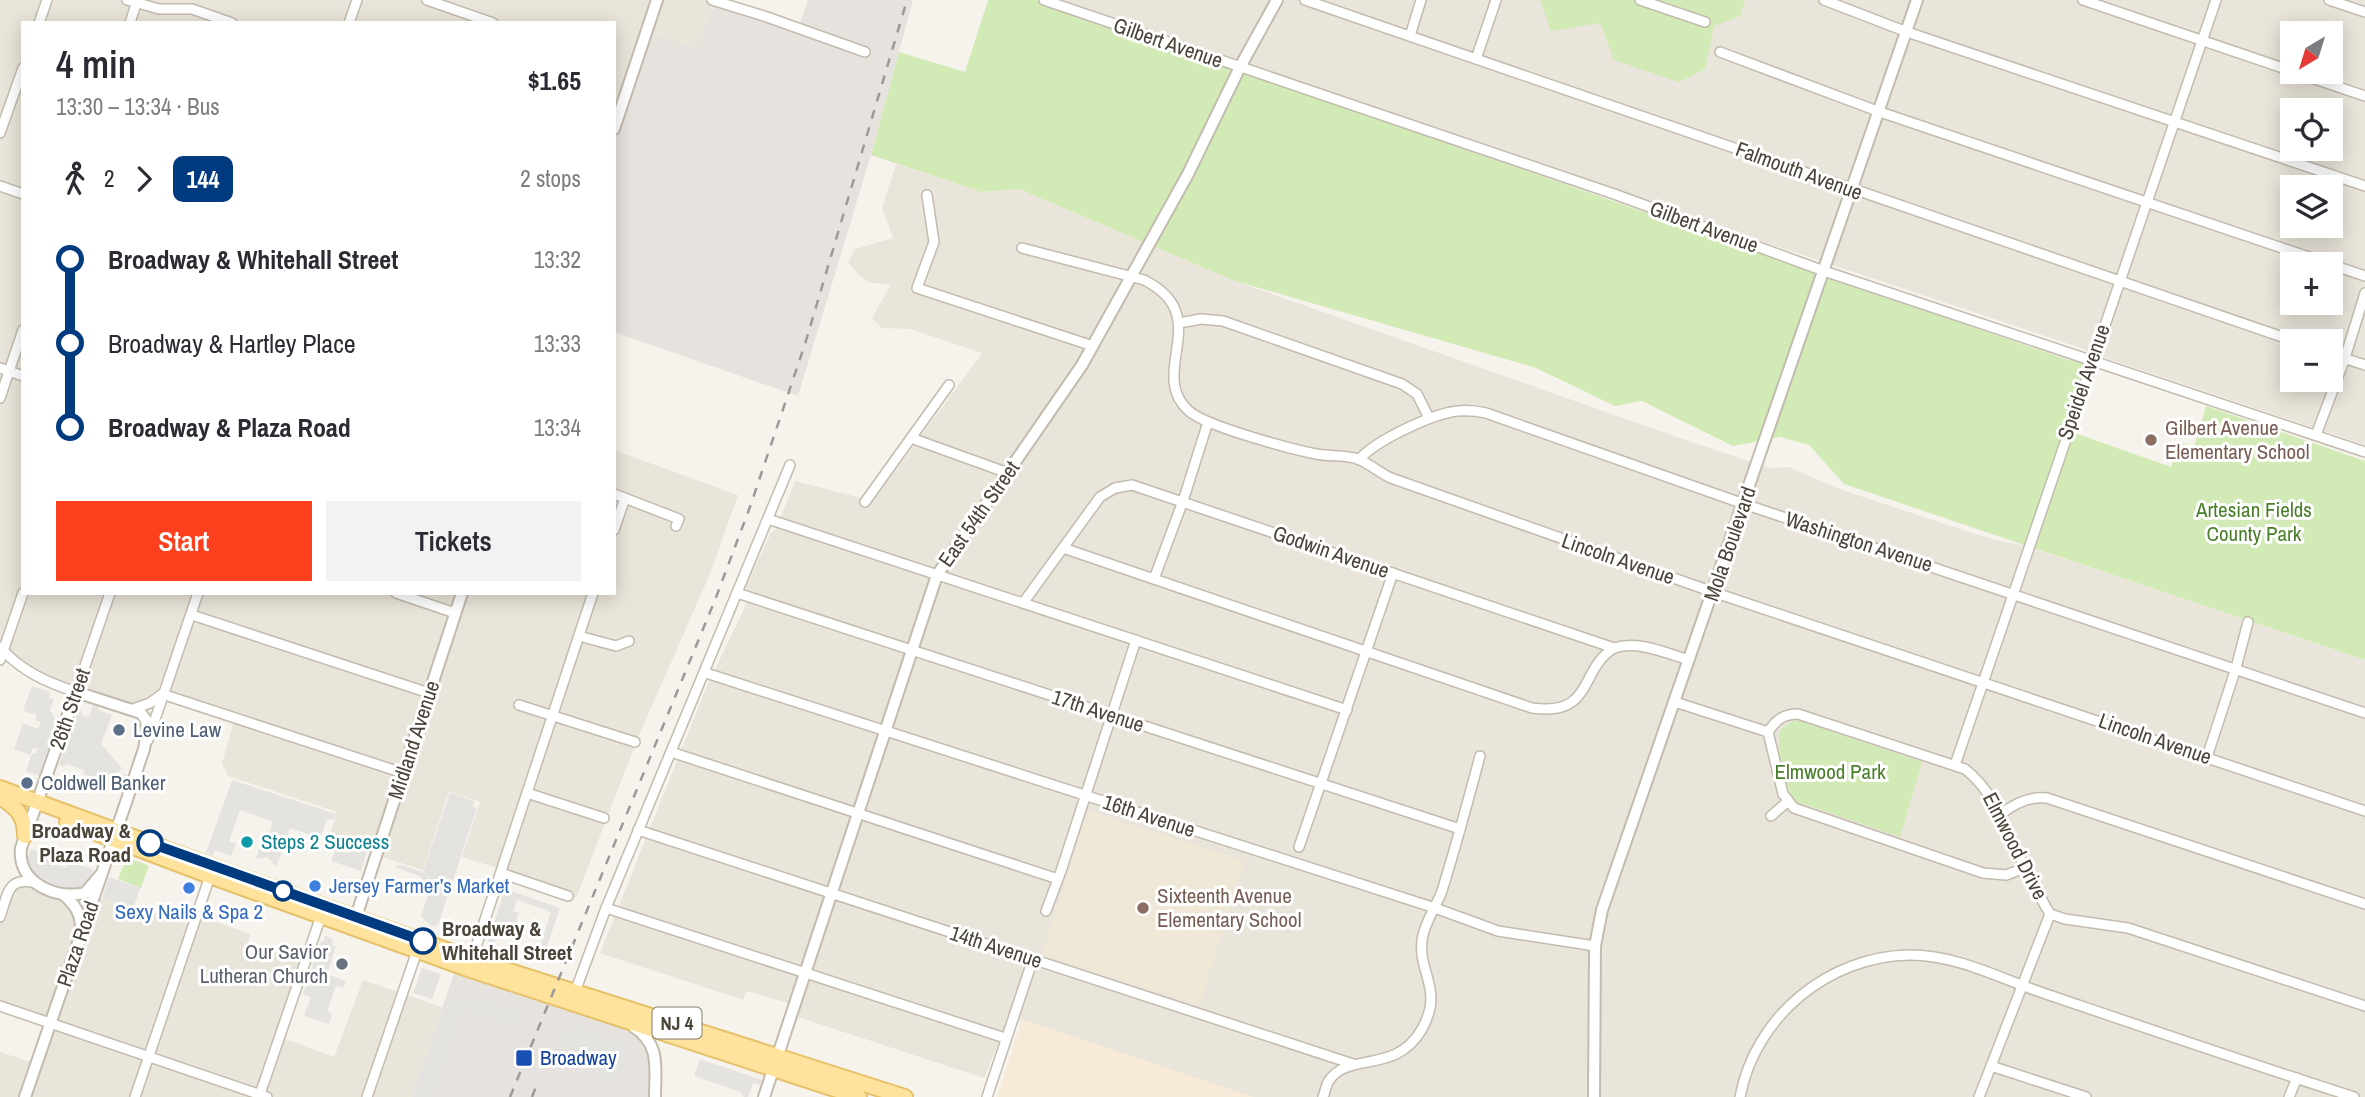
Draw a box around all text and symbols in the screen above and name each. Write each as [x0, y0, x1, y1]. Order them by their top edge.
street label: Gilbert Avenue [1110, 10, 1227, 75]
north arrow [2280, 21, 2343, 84]
map controls [2280, 21, 2343, 392]
text: 4 min [56, 39, 136, 90]
text: $1.65 [528, 63, 581, 98]
text: 13:30 – 13:34 · Bus [56, 91, 220, 122]
button: locate [2280, 98, 2343, 161]
street label: Falmouth Avenue [1732, 134, 1867, 207]
icon: walk [56, 160, 94, 198]
icon: forward [125, 160, 163, 198]
text: 2 [104, 163, 115, 194]
text: 144 [187, 163, 219, 195]
text: 2 stops [520, 163, 581, 194]
button: layers [2280, 175, 2343, 238]
street label: Gilbert Avenue [1646, 193, 1763, 260]
text: Broadway & Whitehall Street [108, 242, 398, 277]
text: 13:32 [534, 244, 581, 275]
button: + [2280, 252, 2343, 315]
street label: Speidel Avenue [2050, 320, 2117, 443]
text: Broadway & Hartley Place [108, 326, 356, 361]
text: 13:33 [534, 328, 581, 359]
button: − [2280, 329, 2343, 392]
text: Broadway & Plaza Road [108, 410, 351, 445]
text: 13:34 [534, 412, 581, 443]
place label: Gilbert Avenue Elementary School [2165, 413, 2310, 466]
marker: Gilbert Avenue Elementary School [2143, 432, 2159, 448]
street label: East 54th Street [931, 455, 1026, 573]
street label: Mola Boulevard [1696, 483, 1763, 605]
park label: Artesian Fields County Park [2195, 495, 2312, 548]
button: Start [56, 501, 312, 581]
button: Tickets [326, 501, 581, 581]
street label: Washington Avenue [1782, 504, 1936, 579]
street label: Godwin Avenue [1269, 518, 1393, 585]
street label: Lincoln Avenue [1558, 526, 1678, 591]
street label: 26th Street [42, 664, 97, 753]
street label: Midland Avenue [381, 677, 446, 803]
street label: 17th Avenue [1048, 682, 1148, 739]
street label: Lincoln Avenue [2095, 706, 2215, 771]
place label: Levine Law [133, 715, 222, 744]
marker: Levine Law [111, 722, 127, 738]
park label: Elmwood Park [1774, 757, 1886, 786]
place label: Coldwell Banker [41, 768, 166, 797]
marker: Coldwell Banker [19, 775, 35, 791]
street label: 16th Avenue [1099, 787, 1199, 844]
street label: Elmwood Drive [1976, 787, 2055, 904]
place label: Broadway & Plaza Road [31, 816, 132, 869]
place label: Steps 2 Success [261, 827, 389, 856]
marker: Broadway & Plaza Road [137, 830, 163, 856]
marker: Steps 2 Success [239, 834, 255, 850]
place label: Jersey Farmer’s Market [329, 871, 510, 900]
marker: Jersey Farmer’s Market [307, 878, 323, 894]
marker: Sexy Nails & Spa 2 [181, 880, 197, 896]
unlabelled marker [273, 881, 293, 901]
place label: Sixteenth Avenue Elementary School [1157, 881, 1302, 934]
street label: Plaza Road [49, 897, 106, 991]
place label: Sexy Nails & Spa 2 [115, 897, 263, 926]
marker: Sixteenth Avenue Elementary School [1135, 900, 1151, 916]
place label: Broadway & Whitehall Street [442, 914, 572, 967]
street label: 14th Avenue [946, 918, 1046, 975]
marker: Broadway & Whitehall Street [410, 928, 436, 954]
place label: Our Savior Lutheran Church [200, 937, 328, 990]
marker: Our Savior Lutheran Church [334, 956, 350, 972]
road number: NJ 4 [652, 1007, 702, 1038]
place label: Broadway [540, 1043, 617, 1072]
marker: Broadway [514, 1048, 534, 1068]

